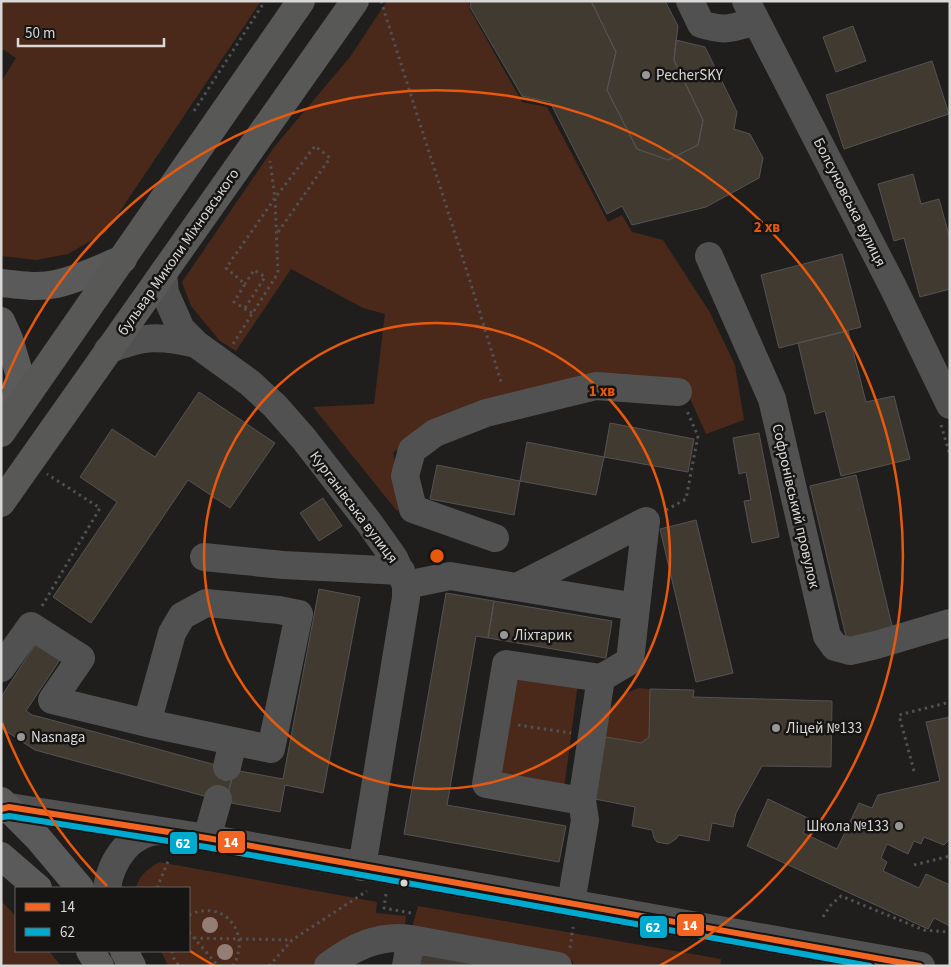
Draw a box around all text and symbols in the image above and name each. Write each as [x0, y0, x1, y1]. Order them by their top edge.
scale bar [18, 15, 164, 47]
text: 50 m [25, 23, 55, 44]
place label: PecherSKY [656, 65, 724, 86]
marker: PecherSKY [640, 69, 652, 81]
street label: Болсуновська вулиця [808, 134, 891, 270]
street label: бульвар Миколи Міхновського [113, 165, 244, 340]
text: 2 хв [754, 217, 780, 238]
text: 1 хв [589, 381, 615, 402]
street label: Софронівський провулок [766, 422, 825, 591]
street label: Курганівська вулиця [304, 447, 403, 568]
centre of rings [428, 547, 446, 565]
place label: Ліхтарик [514, 625, 572, 646]
marker: Ліхтарик [498, 629, 510, 641]
place label: Ліцей №133 [786, 718, 862, 739]
marker: Ліцей №133 [770, 722, 782, 734]
place label: Nasnaga [31, 727, 85, 748]
marker: Nasnaga [15, 731, 27, 743]
place label: Школа №133 [806, 816, 889, 837]
marker: Школа №133 [893, 820, 905, 832]
line badge: 14 [217, 830, 246, 854]
line badge: 62 [169, 831, 198, 855]
text: 14 [224, 833, 239, 853]
text: 62 [176, 834, 190, 854]
unlabelled marker [399, 878, 409, 888]
legend [15, 887, 190, 952]
text: 14 [60, 897, 75, 918]
line badge: 14 [676, 913, 705, 937]
line badge: 62 [639, 915, 668, 939]
text: 14 [683, 916, 698, 936]
text: 62 [646, 918, 660, 938]
text: 62 [60, 922, 75, 943]

